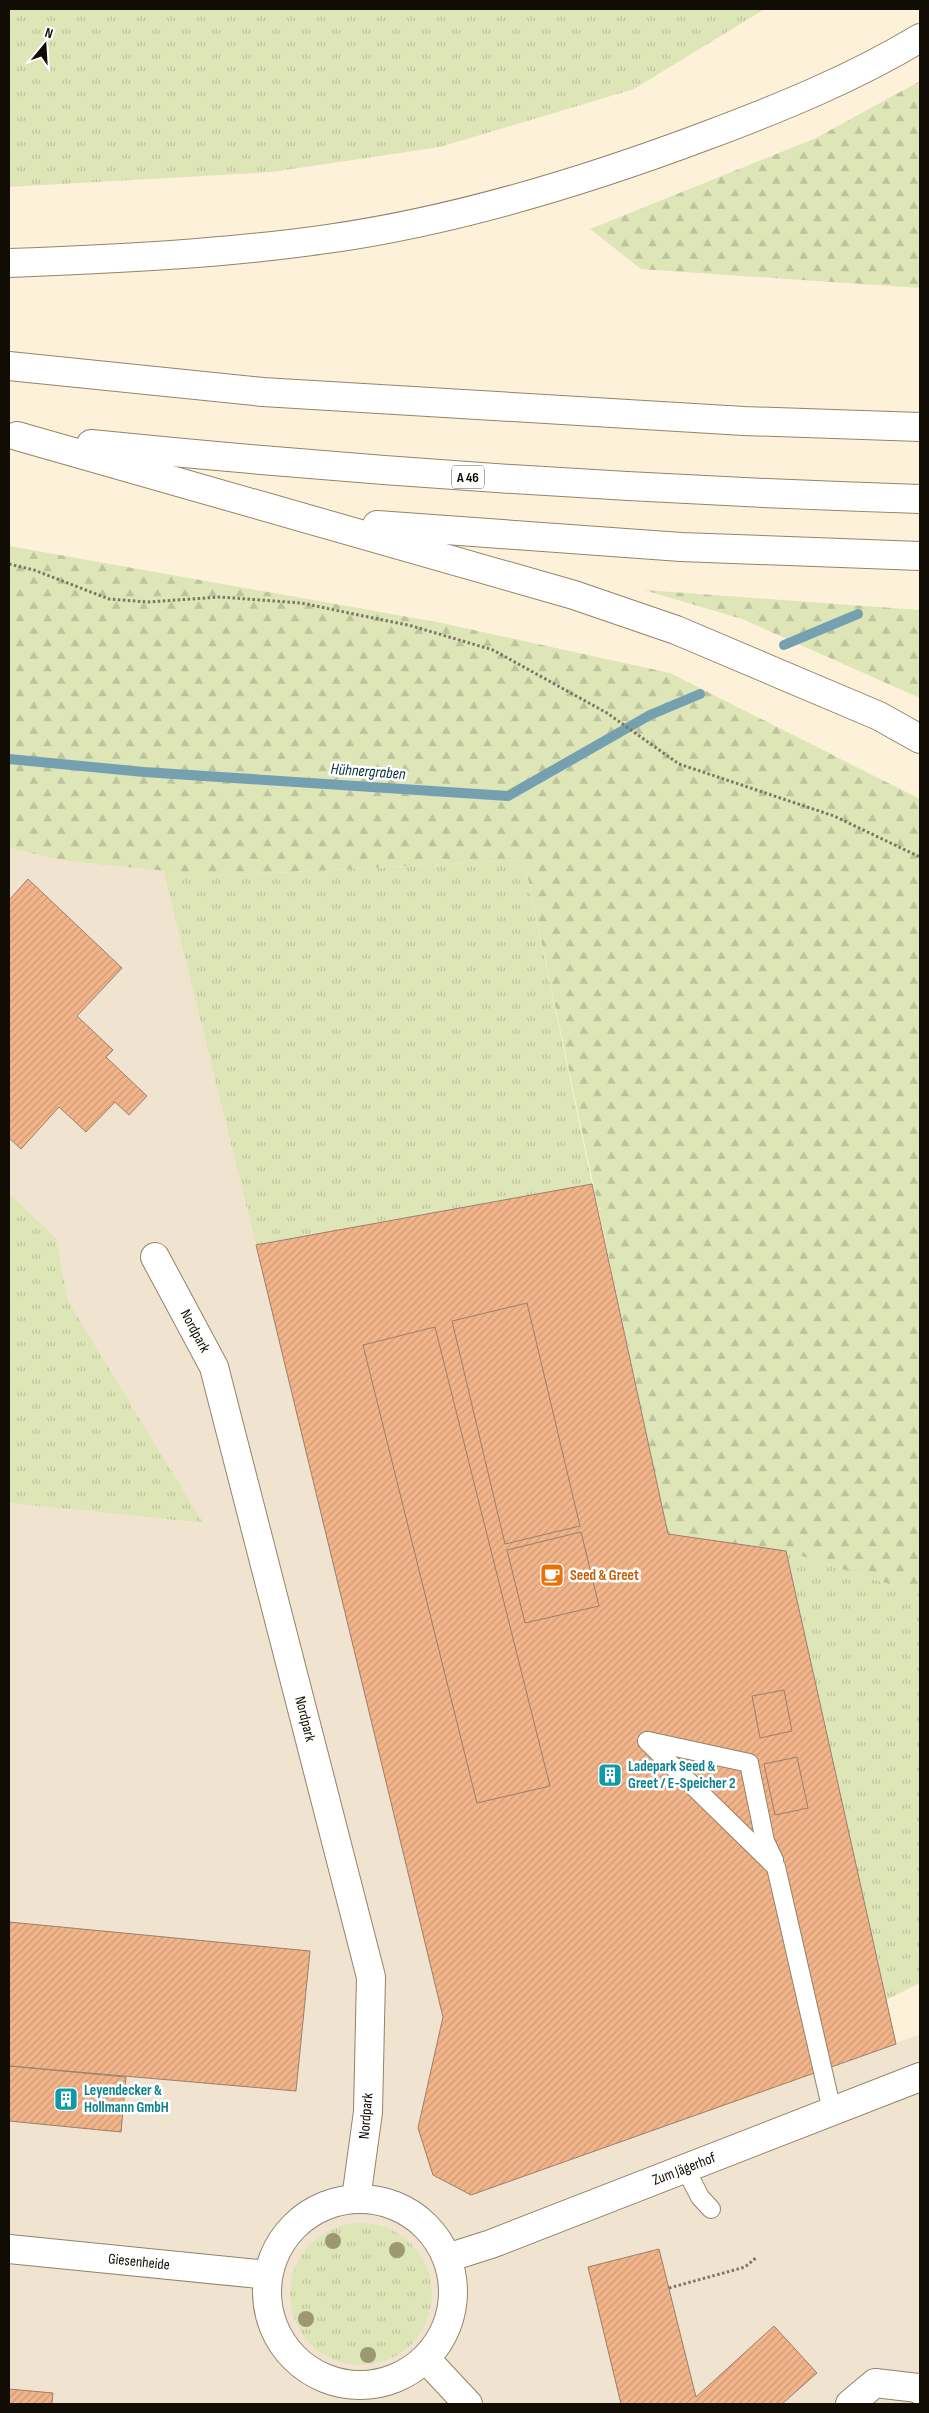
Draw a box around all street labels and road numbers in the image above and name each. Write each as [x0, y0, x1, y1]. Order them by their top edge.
road number: A 46 [452, 466, 484, 488]
street label: Nordpark [176, 1306, 214, 1356]
street label: Nordpark [290, 1694, 320, 1744]
street label: Nordpark [355, 2092, 378, 2140]
street label: Zum Jägerhof [650, 2148, 719, 2190]
street label: Giesenheide [107, 2249, 171, 2275]

